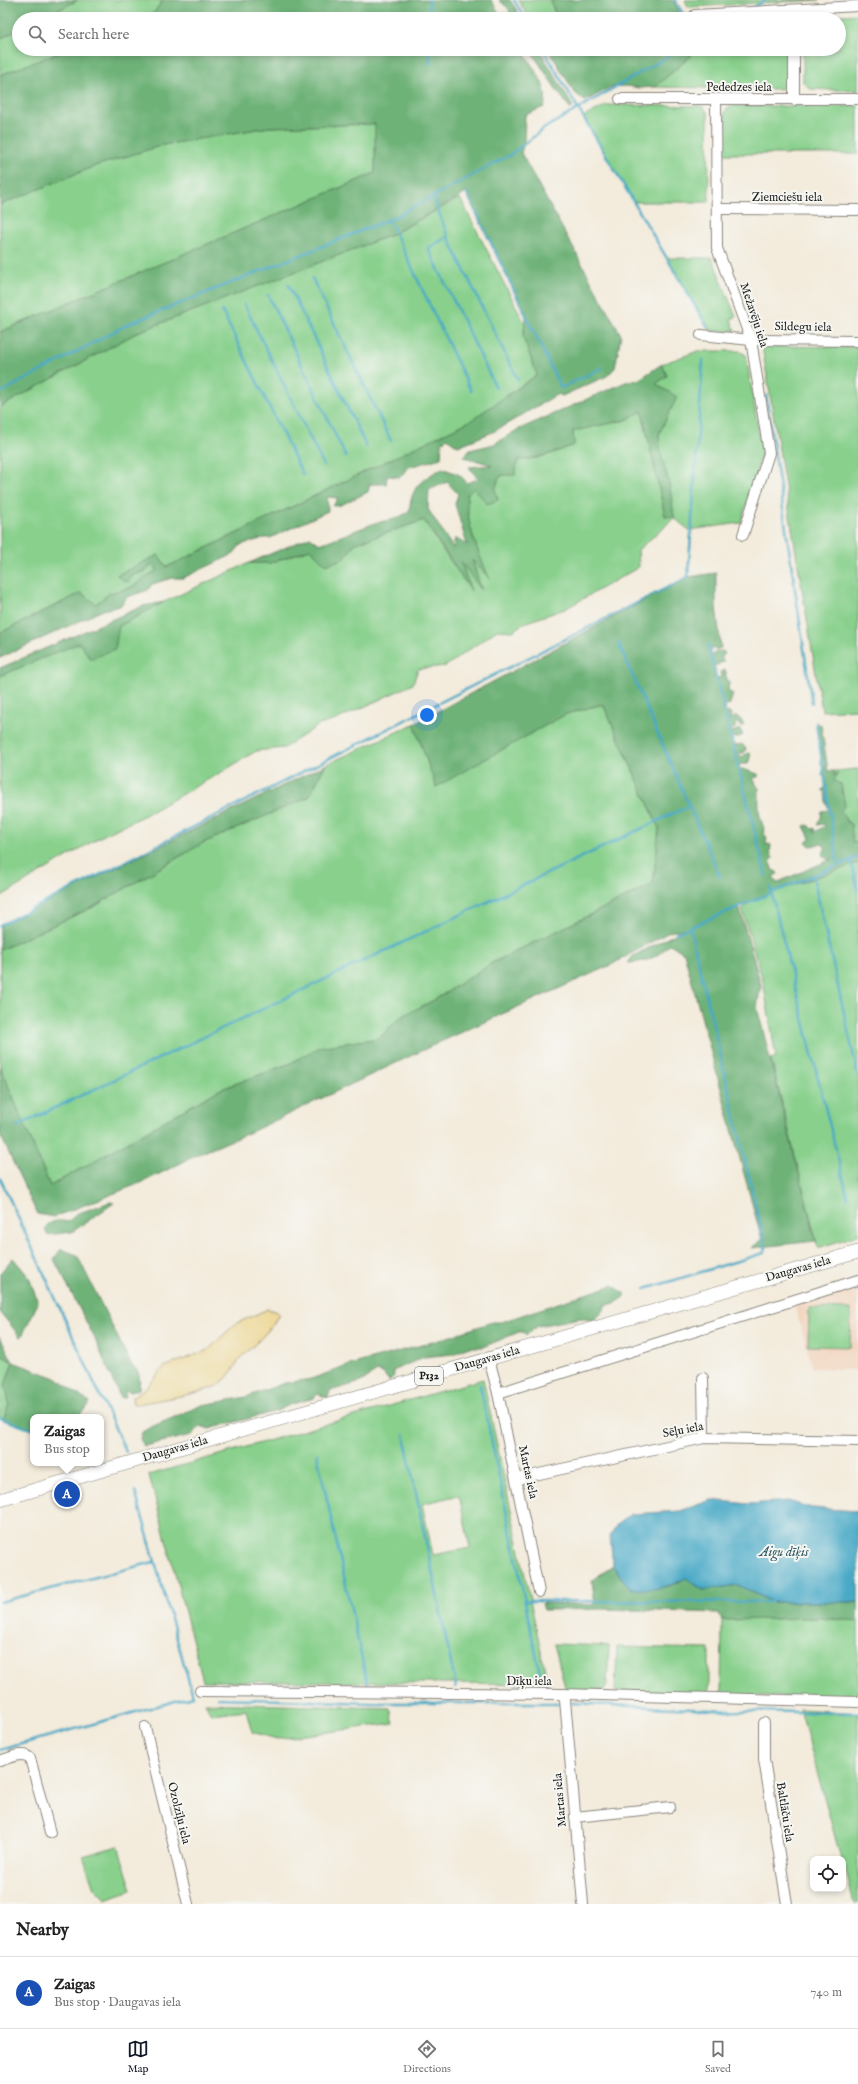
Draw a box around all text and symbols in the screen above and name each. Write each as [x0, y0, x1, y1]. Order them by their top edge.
search box [12, 12, 846, 56]
icon: search [26, 23, 48, 45]
text: Search here [58, 25, 129, 44]
street label: Pededzes iela [706, 80, 773, 95]
street label: Ziemciešu iela [752, 190, 823, 205]
street label: Mežavēju iela [737, 281, 772, 350]
street label: Sildegu iela [774, 319, 832, 335]
your location [417, 705, 437, 725]
street label: Daugavas iela [764, 1252, 833, 1285]
street label: Daugavas iela [453, 1342, 522, 1375]
road number: P132 [415, 1367, 443, 1385]
popup [30, 1414, 104, 1466]
street label: Sēļu iela [662, 1419, 705, 1441]
text: Zaigas [44, 1422, 85, 1441]
street label: Daugavas iela [141, 1432, 210, 1465]
text: Bus stop [44, 1441, 90, 1458]
street label: Martas iela [515, 1444, 541, 1501]
pin: A [54, 1479, 80, 1509]
water label: Aigu dīķis [758, 1544, 809, 1562]
street label: Dīķu iela [506, 1674, 552, 1689]
street label: Martas iela [550, 1772, 570, 1828]
street label: Ozolzīļu iela [164, 1781, 194, 1846]
street label: Baltlāču iela [773, 1781, 797, 1844]
map controls [810, 1856, 846, 1892]
button: locate [810, 1856, 846, 1892]
text: Nearby [16, 1920, 69, 1941]
text: Zaigas [54, 1975, 95, 1994]
text: A [25, 1984, 33, 2001]
text: 740 m [810, 1984, 842, 2001]
text: Bus stop · Daugavas iela [54, 1994, 181, 2011]
tab: Map [127, 2038, 149, 2076]
tab: Directions [403, 2038, 451, 2076]
tab: Saved [705, 2038, 731, 2076]

